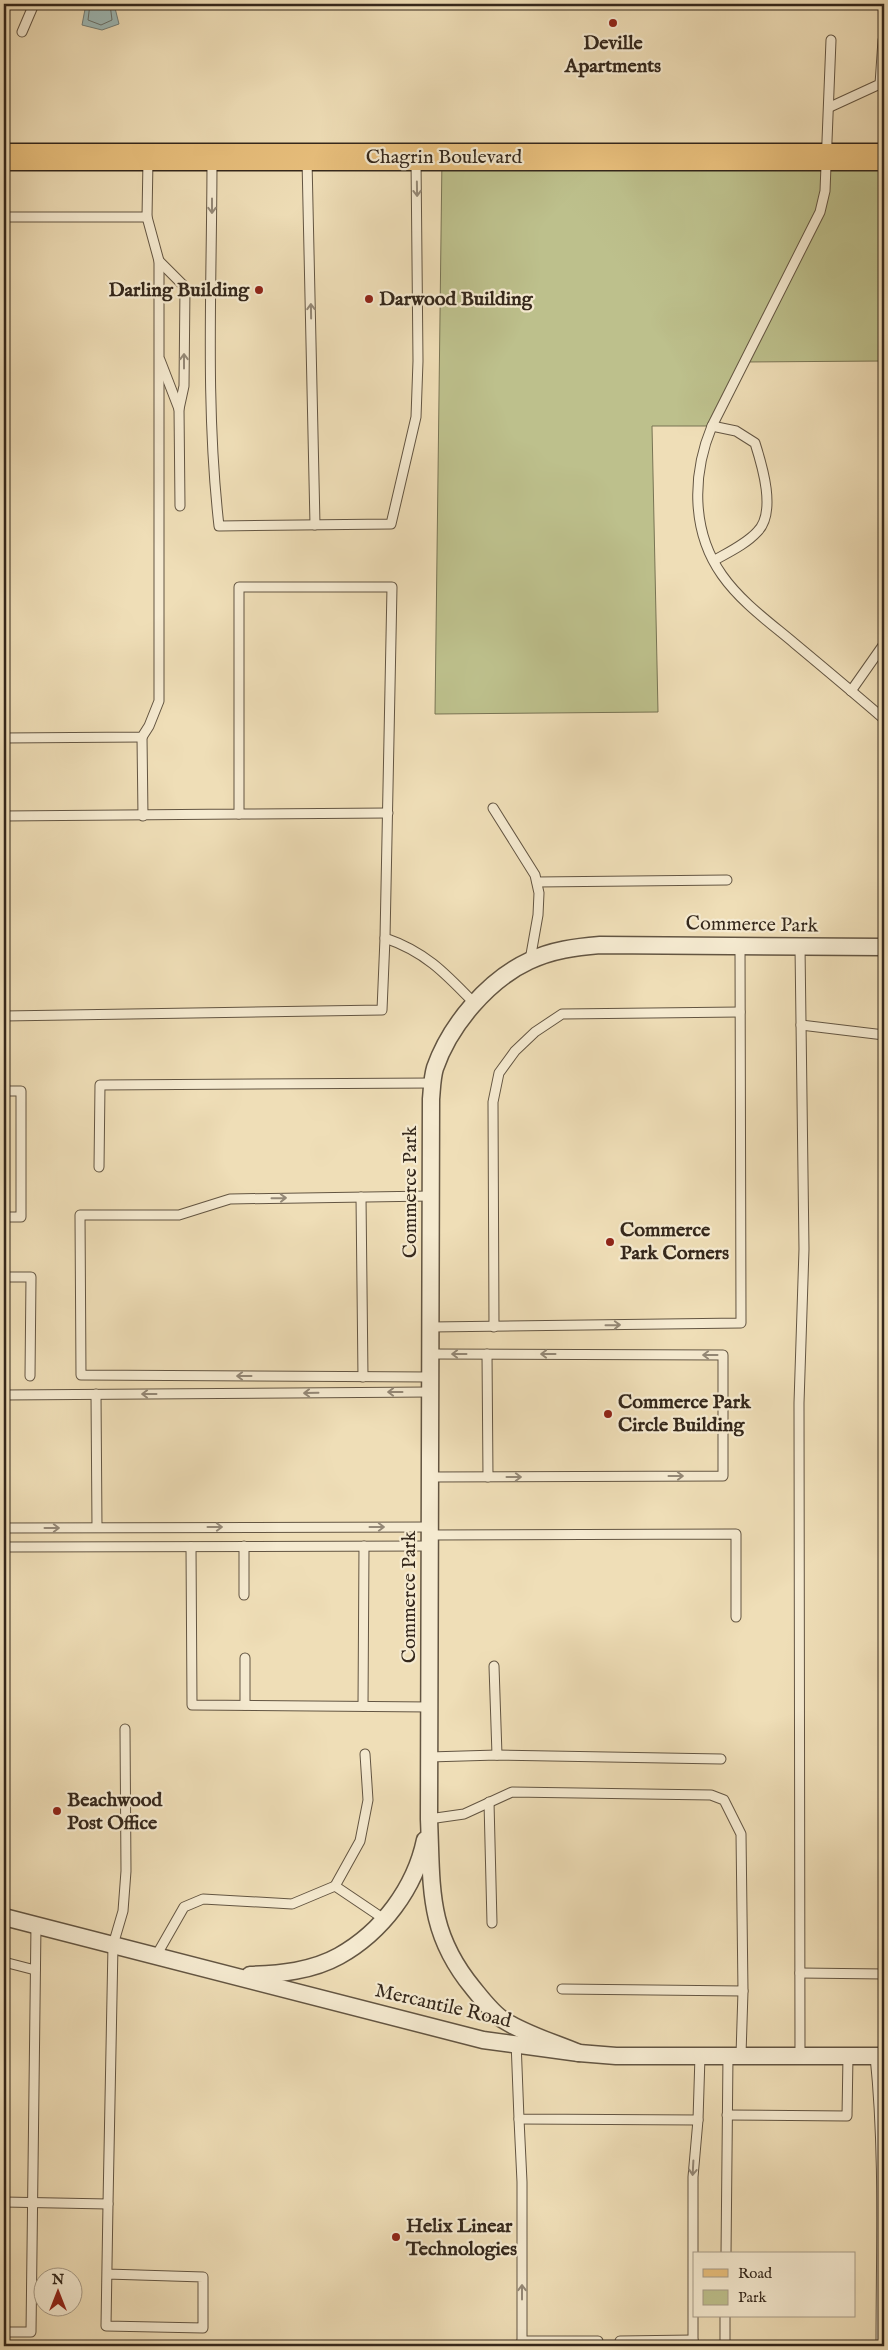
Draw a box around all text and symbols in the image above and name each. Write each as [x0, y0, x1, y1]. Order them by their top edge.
marker: Deville Apartments [607, 17, 619, 29]
place label: Deville Apartments [564, 31, 661, 79]
street label: Chagrin Boulevard [366, 145, 523, 170]
one-way arrow [412, 180, 422, 197]
one-way arrow [207, 198, 217, 214]
place label: Darling Building [108, 278, 250, 303]
marker: Darling Building [253, 284, 265, 296]
place label: Darwood Building [379, 287, 534, 312]
marker: Darwood Building [363, 293, 375, 305]
one-way arrow [306, 303, 316, 319]
one-way arrow [179, 353, 189, 370]
street label: Commerce Park [685, 911, 819, 939]
street label: Commerce Park [398, 1125, 423, 1258]
one-way arrow [270, 1193, 287, 1203]
place label: Commerce Park Corners [620, 1218, 729, 1266]
marker: Commerce Park Corners [604, 1236, 616, 1248]
one-way arrow [604, 1320, 621, 1330]
one-way arrow [451, 1349, 468, 1359]
one-way arrow [540, 1349, 556, 1359]
one-way arrow [703, 1350, 719, 1360]
one-way arrow [236, 1371, 252, 1381]
one-way arrow [387, 1387, 404, 1397]
one-way arrow [303, 1388, 320, 1398]
one-way arrow [141, 1389, 157, 1399]
place label: Commerce Park Circle Building [618, 1390, 752, 1438]
marker: Commerce Park Circle Building [602, 1408, 614, 1420]
one-way arrow [668, 1471, 684, 1481]
one-way arrow [506, 1472, 522, 1482]
one-way arrow [206, 1522, 223, 1532]
one-way arrow [369, 1522, 385, 1532]
one-way arrow [44, 1523, 60, 1533]
street label: Commerce Park [397, 1530, 422, 1663]
place label: Beachwood Post Office [67, 1788, 164, 1836]
marker: Beachwood Post Office [51, 1805, 63, 1817]
street label: Mercantile Road [372, 1978, 514, 2034]
one-way arrow [689, 2160, 698, 2176]
place label: Helix Linear Technologies [405, 2214, 517, 2262]
marker: Helix Linear Technologies [390, 2231, 402, 2243]
legend [693, 2252, 856, 2318]
text: Road [738, 2264, 773, 2283]
north arrow [32, 2268, 82, 2318]
text: N [51, 2271, 64, 2289]
one-way arrow [517, 2284, 527, 2300]
text: Park [738, 2288, 768, 2307]

